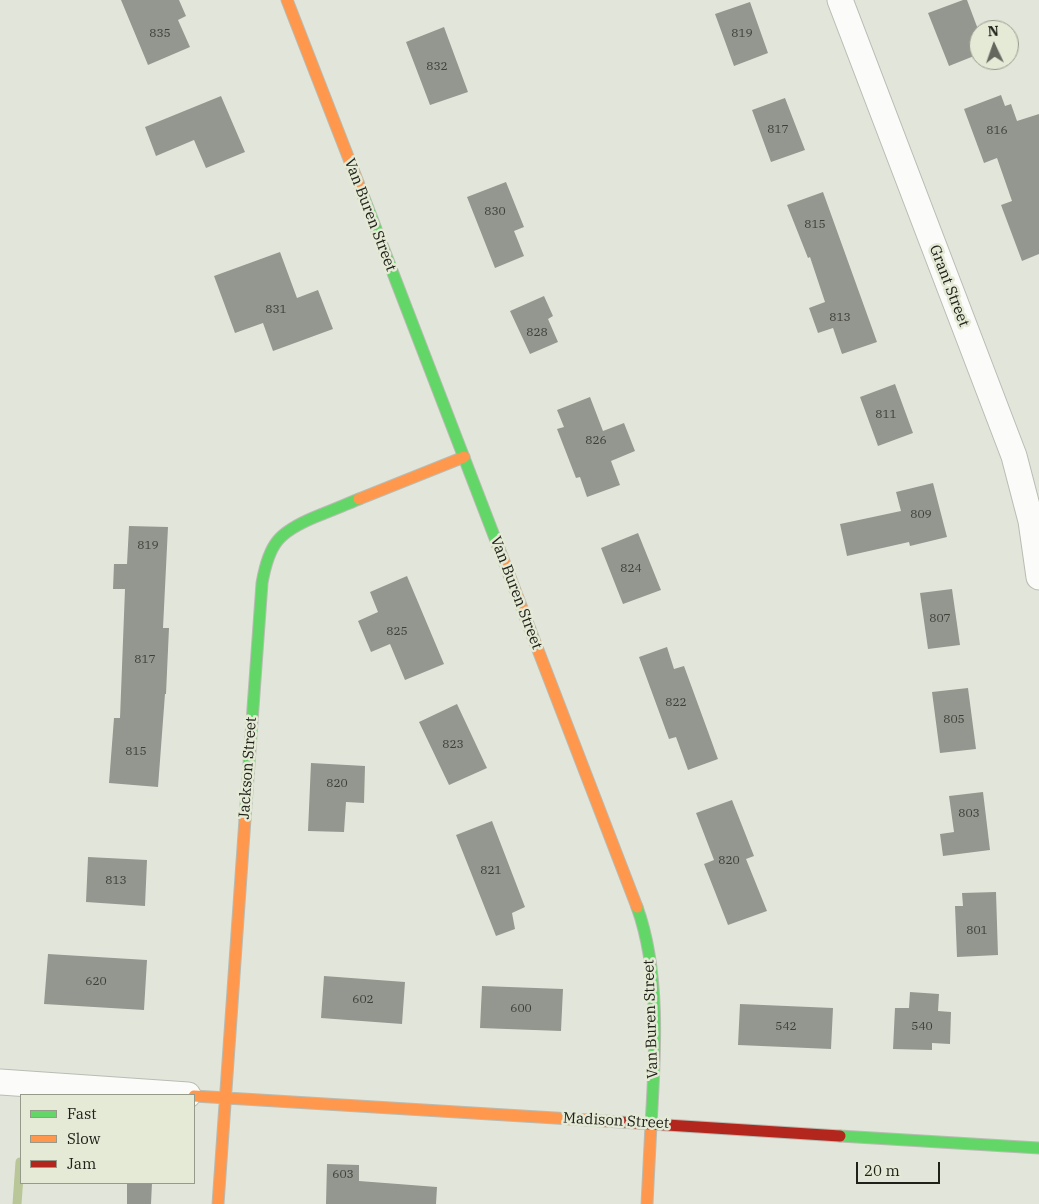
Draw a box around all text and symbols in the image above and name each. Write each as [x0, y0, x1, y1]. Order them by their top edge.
north arrow [969, 20, 1019, 70]
text: N [987, 22, 999, 40]
house number: 835 [149, 27, 171, 41]
house number: 819 [731, 27, 753, 41]
house number: 832 [426, 60, 448, 74]
house number: 817 [767, 123, 789, 137]
house number: 816 [986, 124, 1008, 138]
street label: Van Buren Street [340, 156, 400, 274]
house number: 830 [484, 205, 506, 219]
house number: 815 [804, 218, 826, 232]
street label: Grant Street [925, 243, 973, 329]
house number: 831 [265, 303, 287, 317]
house number: 813 [829, 311, 851, 325]
house number: 828 [526, 326, 548, 340]
house number: 811 [875, 408, 897, 422]
house number: 826 [585, 434, 607, 448]
house number: 809 [910, 508, 932, 522]
street label: Van Buren Street [486, 534, 546, 652]
house number: 819 [137, 539, 159, 553]
house number: 824 [620, 562, 642, 576]
house number: 807 [929, 612, 951, 626]
house number: 825 [386, 625, 408, 639]
house number: 817 [134, 653, 156, 667]
house number: 822 [665, 696, 687, 710]
house number: 805 [943, 713, 965, 727]
street label: Jackson Street [235, 716, 261, 820]
house number: 823 [442, 738, 464, 752]
house number: 815 [125, 745, 147, 759]
house number: 820 [326, 777, 348, 791]
house number: 803 [958, 807, 980, 821]
house number: 820 [718, 854, 740, 868]
house number: 821 [480, 864, 502, 878]
house number: 813 [105, 874, 127, 888]
house number: 801 [966, 924, 988, 938]
street label: Van Buren Street [640, 959, 662, 1079]
house number: 620 [85, 975, 107, 989]
house number: 602 [352, 993, 374, 1007]
house number: 600 [510, 1002, 532, 1016]
house number: 542 [775, 1020, 797, 1034]
house number: 540 [911, 1020, 933, 1034]
legend [20, 1094, 195, 1184]
text: Fast [67, 1104, 97, 1123]
street label: Madison Street [563, 1109, 669, 1133]
text: Slow [67, 1129, 100, 1148]
scale bar [859, 1152, 943, 1184]
text: Jam [67, 1154, 96, 1173]
text: 20 m [864, 1161, 900, 1180]
house number: 603 [332, 1168, 354, 1182]

